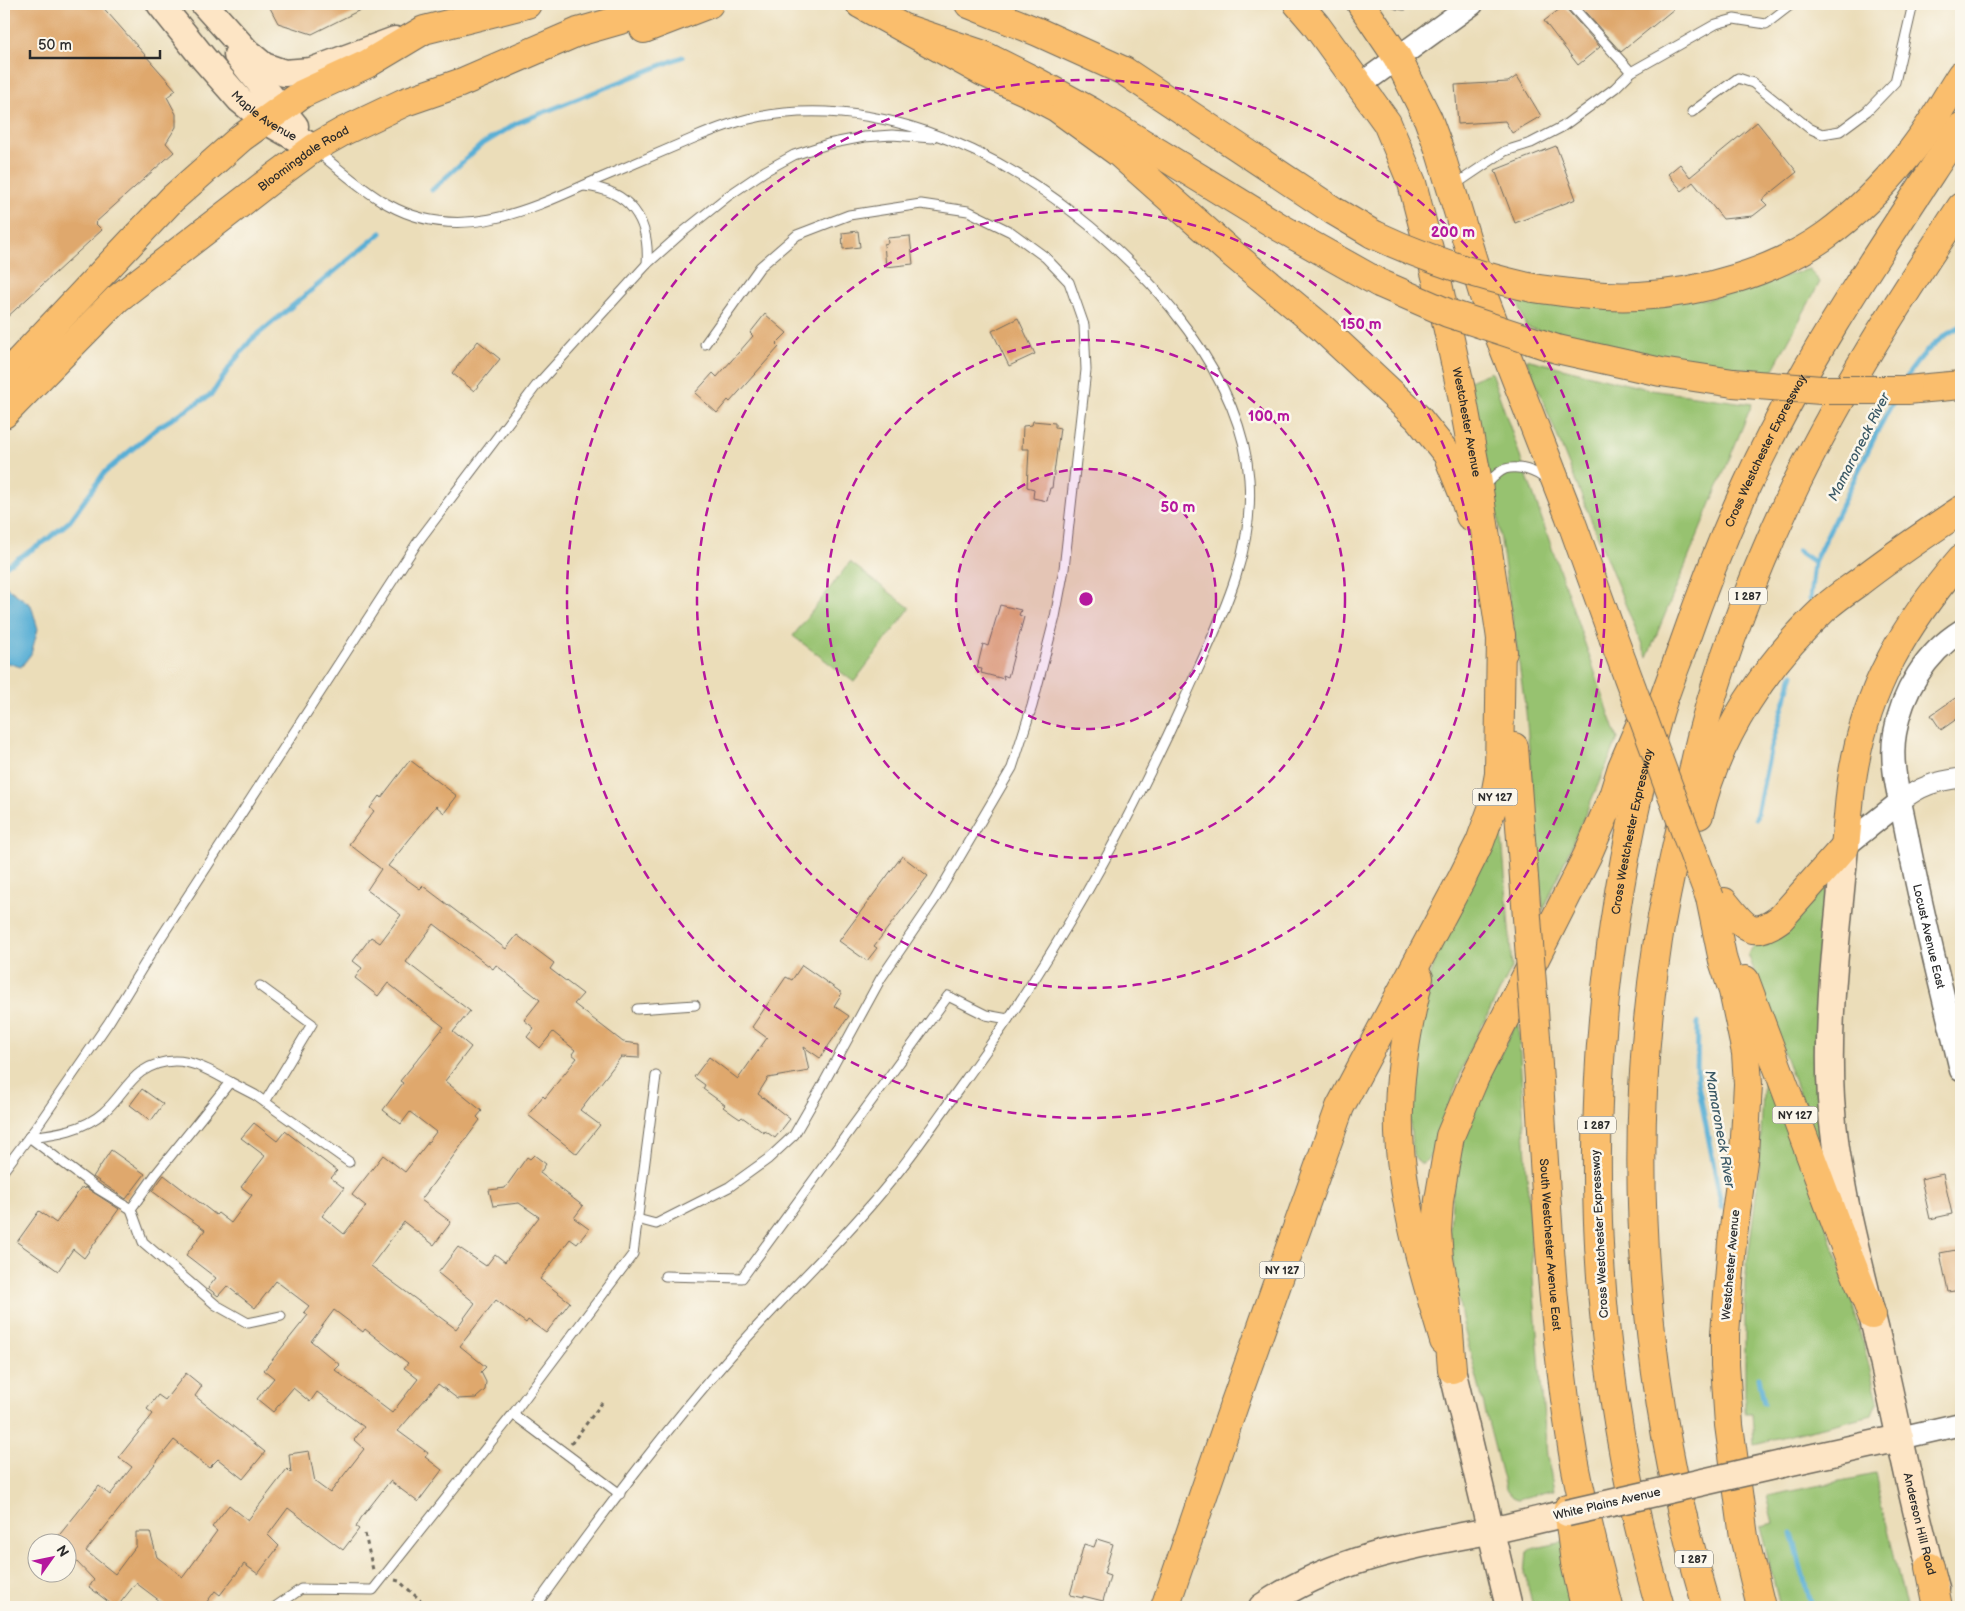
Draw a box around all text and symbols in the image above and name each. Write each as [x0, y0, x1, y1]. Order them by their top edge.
scale bar [30, 28, 160, 60]
text: 50 m [38, 36, 72, 55]
street label: Maple Avenue [228, 88, 300, 144]
street label: Bloomingdale Road [255, 122, 351, 194]
text: 200 m [1431, 223, 1475, 242]
text: 150 m [1340, 315, 1382, 334]
street label: Westchester Avenue [1449, 366, 1484, 478]
street label: Cross Westchester Expressway [1722, 371, 1810, 530]
water label: Mamaroneck River [1824, 389, 1894, 504]
text: 100 m [1248, 407, 1290, 426]
text: 50 m [1161, 498, 1196, 517]
road number: I 287 [1729, 588, 1767, 604]
centre of rings [1077, 590, 1095, 608]
street label: Cross Westchester Expressway [1608, 747, 1657, 915]
road number: NY 127 [1472, 789, 1518, 806]
street label: Locust Avenue East [1910, 882, 1949, 991]
water label: Mamaroneck River [1701, 1069, 1739, 1190]
road number: NY 127 [1772, 1106, 1818, 1124]
road number: I 287 [1578, 1116, 1616, 1134]
street label: Cross Westchester Expressway [1588, 1149, 1612, 1319]
street label: South Westchester Avenue East [1536, 1158, 1564, 1332]
street label: Westchester Avenue [1719, 1209, 1743, 1321]
road number: NY 127 [1260, 1262, 1304, 1278]
street label: Anderson Hill Road [1900, 1471, 1939, 1577]
street label: White Plains Avenue [1552, 1484, 1662, 1524]
north arrow [28, 1534, 78, 1584]
text: N [52, 1542, 72, 1560]
road number: I 287 [1675, 1550, 1713, 1568]

